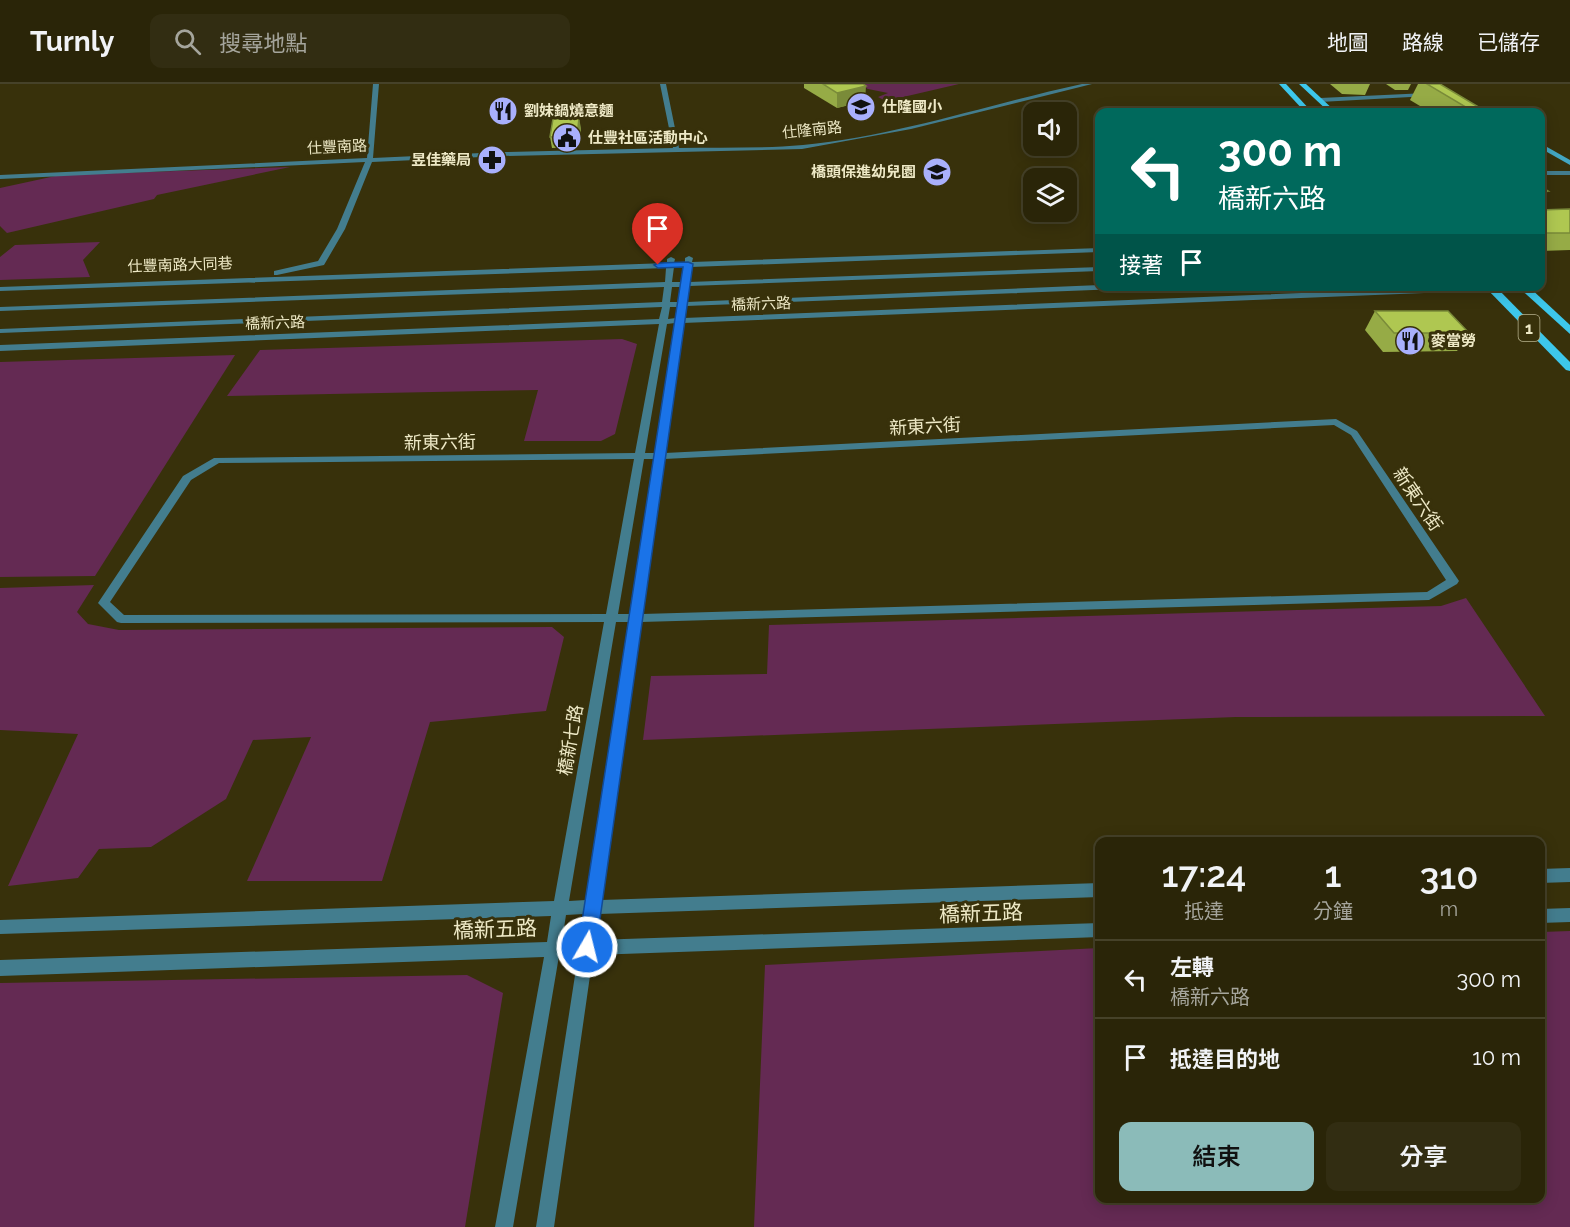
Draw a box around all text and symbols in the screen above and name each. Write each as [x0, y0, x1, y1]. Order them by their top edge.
search box [150, 14, 570, 68]
text: Turnly [30, 25, 114, 58]
icon: search [171, 25, 204, 58]
text: 搜尋地點 [219, 30, 307, 56]
text: 地圖 [1327, 30, 1369, 55]
text: 路線 [1402, 30, 1444, 55]
text: 已儲存 [1477, 30, 1540, 55]
school or university icon: 仕隆國小 [845, 91, 877, 123]
restaurant icon: 劉妹鍋燒意麵 [487, 95, 519, 127]
place label: 仕隆國小 [882, 98, 943, 116]
place label: 劉妹鍋燒意麵 [524, 102, 614, 120]
map controls [1023, 102, 1077, 222]
button: sound [1023, 102, 1077, 156]
street label: 仕隆南路 [781, 118, 843, 142]
public building icon: 仕豐社區活動中心 [551, 122, 583, 154]
text: 300 m [1218, 127, 1342, 176]
place label: 仕豐社區活動中心 [588, 129, 708, 147]
icon: left [1119, 132, 1197, 210]
street label: 仕豐南路 [307, 136, 367, 158]
pharmacy icon: 昱佳藥局 [476, 144, 508, 176]
place label: 昱佳藥局 [411, 151, 471, 169]
school or university icon: 橋頭保進幼兒園 [921, 156, 953, 188]
place label: 橋頭保進幼兒園 [811, 163, 916, 181]
button: layers [1023, 168, 1077, 222]
text: 橋新六路 [1218, 183, 1326, 214]
pin [632, 203, 683, 265]
icon: arrive [641, 212, 674, 245]
icon: arrive [1175, 246, 1208, 279]
text: 接著 [1119, 252, 1163, 278]
street label: 仕豐南路大同巷 [127, 254, 233, 276]
street label: 橋新六路 [731, 294, 791, 314]
street label: 橋新六路 [245, 313, 305, 333]
road number: 1 [1518, 315, 1540, 341]
restaurant icon: 麥當勞 [1394, 325, 1426, 357]
place label: 麥當勞 [1431, 332, 1476, 350]
street label: 新東六街 [888, 414, 962, 438]
street label: 新東六街 [404, 431, 476, 453]
street label: 新東六街 [1389, 463, 1447, 535]
street label: 橋新七路 [553, 703, 587, 777]
text: 17:24 [1162, 853, 1246, 895]
text: 1 [1324, 853, 1341, 895]
text: 310 [1420, 855, 1478, 897]
text: m [1440, 897, 1458, 921]
street label: 橋新五路 [939, 899, 1023, 927]
text: 抵達 [1184, 899, 1224, 923]
text: 分鐘 [1313, 899, 1353, 923]
street label: 橋新五路 [453, 915, 537, 943]
position arrow [555, 915, 619, 979]
text: 左轉 [1170, 954, 1214, 980]
icon: left [1119, 963, 1152, 996]
text: 300 m [1456, 966, 1521, 992]
text: 橋新六路 [1170, 985, 1250, 1009]
icon: arrive [1119, 1041, 1152, 1074]
text: 10 m [1472, 1044, 1521, 1070]
text: 抵達目的地 [1170, 1046, 1280, 1072]
button: 結束 [1119, 1122, 1314, 1191]
button: 分享 [1326, 1122, 1521, 1191]

